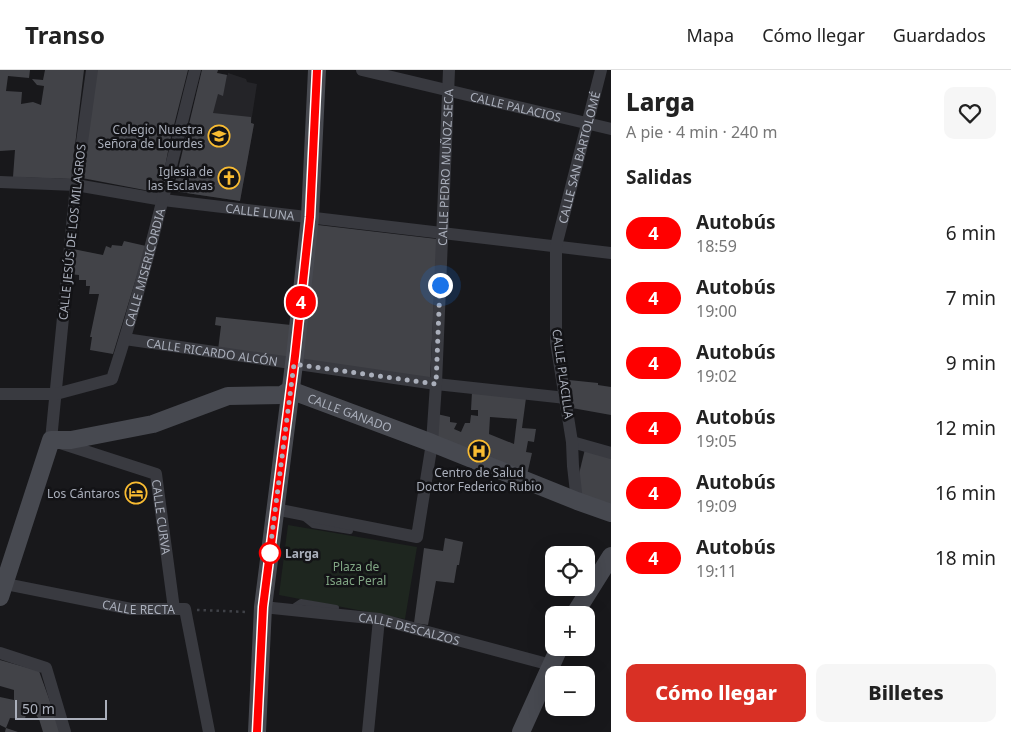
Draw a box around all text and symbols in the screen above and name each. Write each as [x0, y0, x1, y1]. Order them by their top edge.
text: Transo [25, 18, 105, 51]
text: Mapa [687, 23, 734, 47]
text: Cómo llegar [762, 23, 865, 47]
text: Guardados [893, 23, 986, 47]
text: Larga [626, 85, 695, 118]
street label: CALLE PALACIOS [468, 87, 564, 126]
button: heart [944, 87, 996, 139]
street label: CALLE PEDRO MUÑOZ SECA [433, 88, 457, 246]
street label: CALLE SAN BARTOLOMÉ [554, 89, 604, 225]
place label: Colegio Nuestra Señora de Lourdes [98, 121, 203, 152]
text: A pie · 4 min · 240 m [626, 121, 777, 143]
school or university icon: Colegio Nuestra Señora de Lourdes [207, 124, 231, 148]
street label: CALLE JESÚS DE LOS MILAGROS [54, 143, 90, 321]
place label: Iglesia de las Esclavas [148, 163, 213, 194]
text: Salidas [626, 164, 692, 190]
church icon: Iglesia de las Esclavas [217, 166, 241, 190]
street label: CALLE LUNA [225, 199, 296, 224]
street label: CALLE MISERICORDIA [120, 206, 169, 329]
text: Autobús [696, 209, 776, 235]
text: 6 min [946, 220, 996, 246]
text: 4 [648, 221, 659, 245]
text: 18:59 [696, 235, 737, 257]
your location [428, 273, 453, 298]
text: Autobús [696, 274, 776, 300]
text: 7 min [946, 285, 996, 311]
line badge: 4 [285, 286, 317, 318]
text: 4 [648, 286, 659, 310]
text: 4 [296, 290, 306, 314]
text: 19:00 [696, 300, 737, 322]
street label: CALLE PLACILLA [548, 328, 578, 420]
street label: CALLE RICARDO ALCÓN [145, 334, 279, 370]
text: Autobús [696, 339, 776, 365]
text: 9 min [946, 350, 996, 376]
text: 4 [648, 351, 659, 375]
text: 19:02 [696, 365, 737, 387]
street label: CALLE GANADO [305, 389, 395, 436]
text: Autobús [696, 404, 776, 430]
text: 12 min [935, 415, 996, 441]
text: 4 [648, 416, 659, 440]
text: 19:05 [696, 430, 737, 452]
hospital icon: Centro de Salud Doctor Federico Rubio [467, 439, 491, 463]
place label: Centro de Salud Doctor Federico Rubio [416, 464, 542, 495]
text: Autobús [696, 469, 776, 495]
street label: CALLE CURVA [148, 478, 175, 556]
text: 16 min [935, 480, 996, 506]
hotel icon: Los Cántaros [124, 481, 148, 505]
text: 4 [648, 481, 659, 505]
place label: Los Cántaros [47, 485, 120, 502]
text: 19:09 [696, 495, 737, 517]
text: Autobús [696, 534, 776, 560]
marker: Larga [259, 542, 281, 564]
place label: Larga [285, 545, 319, 562]
text: 18 min [935, 545, 996, 571]
map controls [545, 546, 595, 716]
button: locate [545, 546, 595, 596]
text: 4 [648, 546, 659, 570]
park label: Plaza de Isaac Peral [326, 558, 386, 589]
text: 19:11 [696, 560, 737, 582]
street label: CALLE RECTA [101, 595, 175, 618]
button: + [545, 606, 595, 656]
street label: CALLE DESCALZOS [358, 608, 462, 649]
button: Cómo llegar [626, 664, 806, 722]
button: Billetes [816, 664, 996, 722]
button: − [545, 666, 595, 716]
scale bar [15, 697, 108, 720]
text: 50 m [22, 699, 55, 718]

